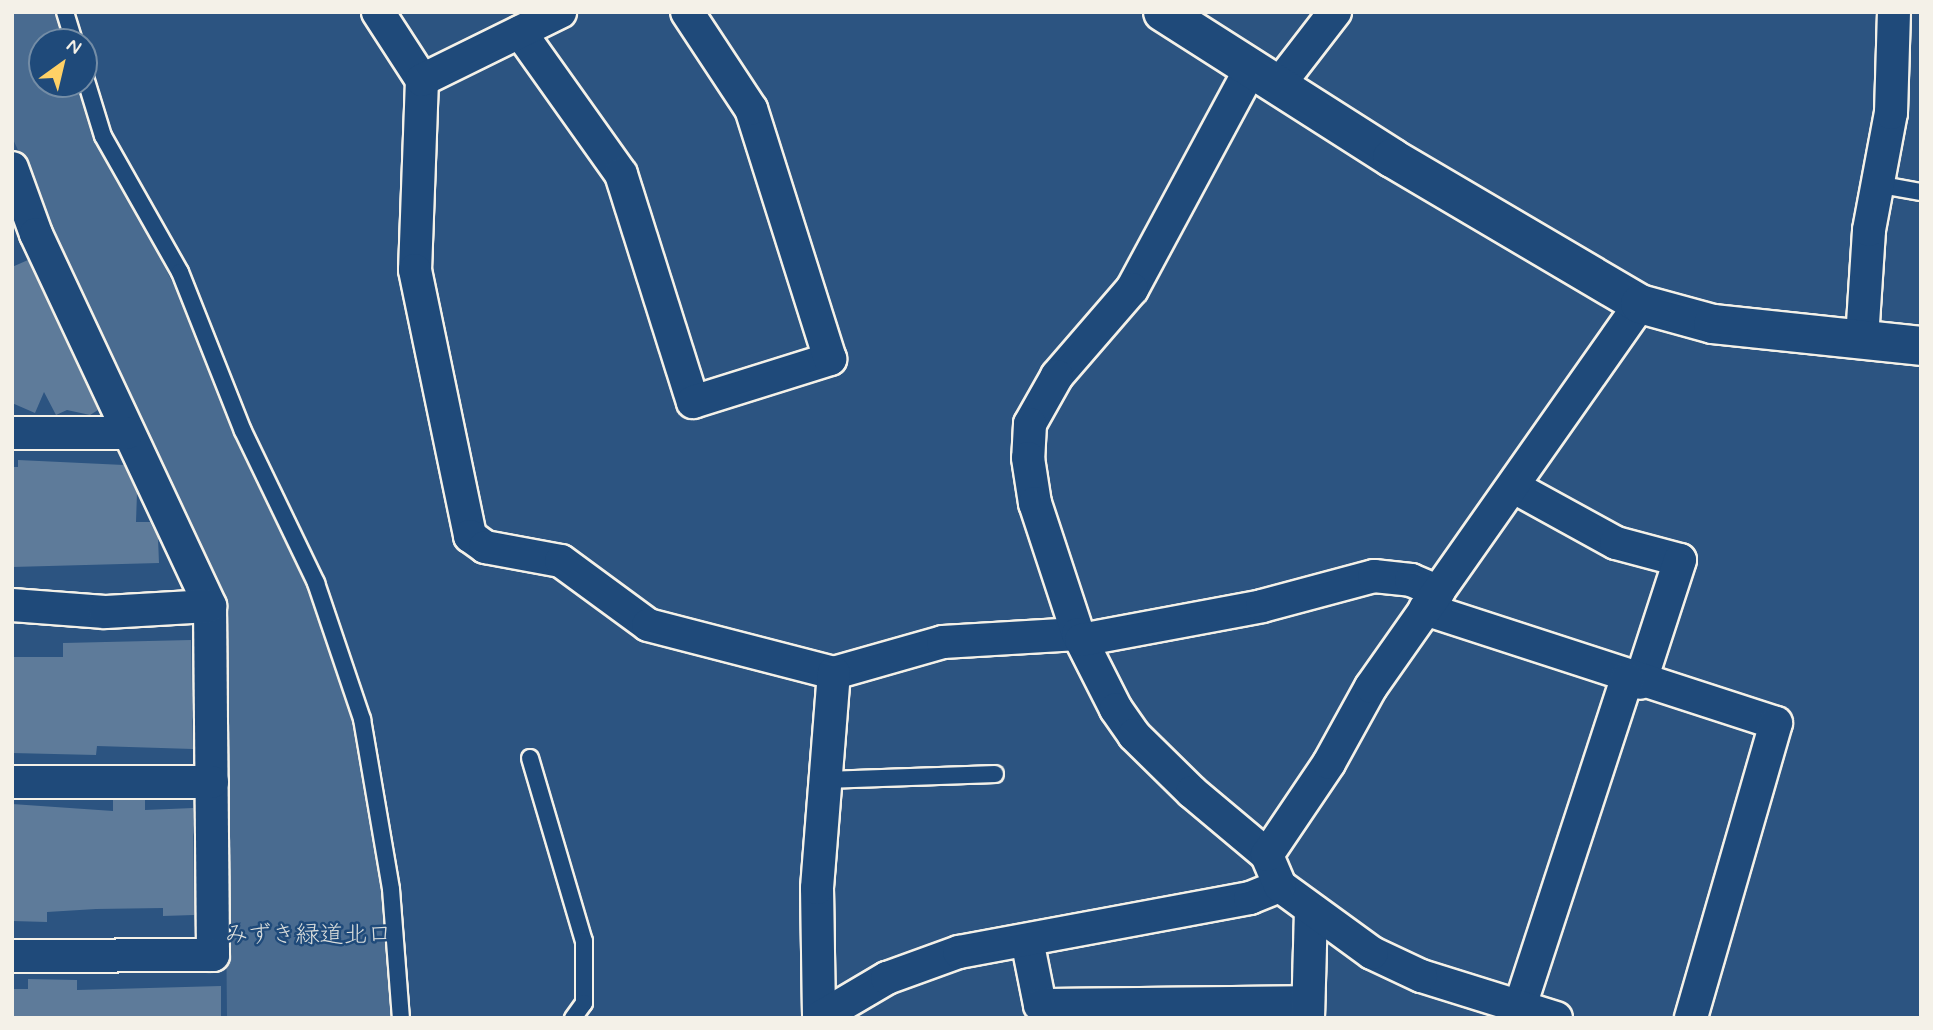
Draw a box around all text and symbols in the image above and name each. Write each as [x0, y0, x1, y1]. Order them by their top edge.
north arrow [28, 28, 98, 98]
text: N [62, 33, 86, 61]
park label: みずき緑道北口 [224, 922, 392, 950]

